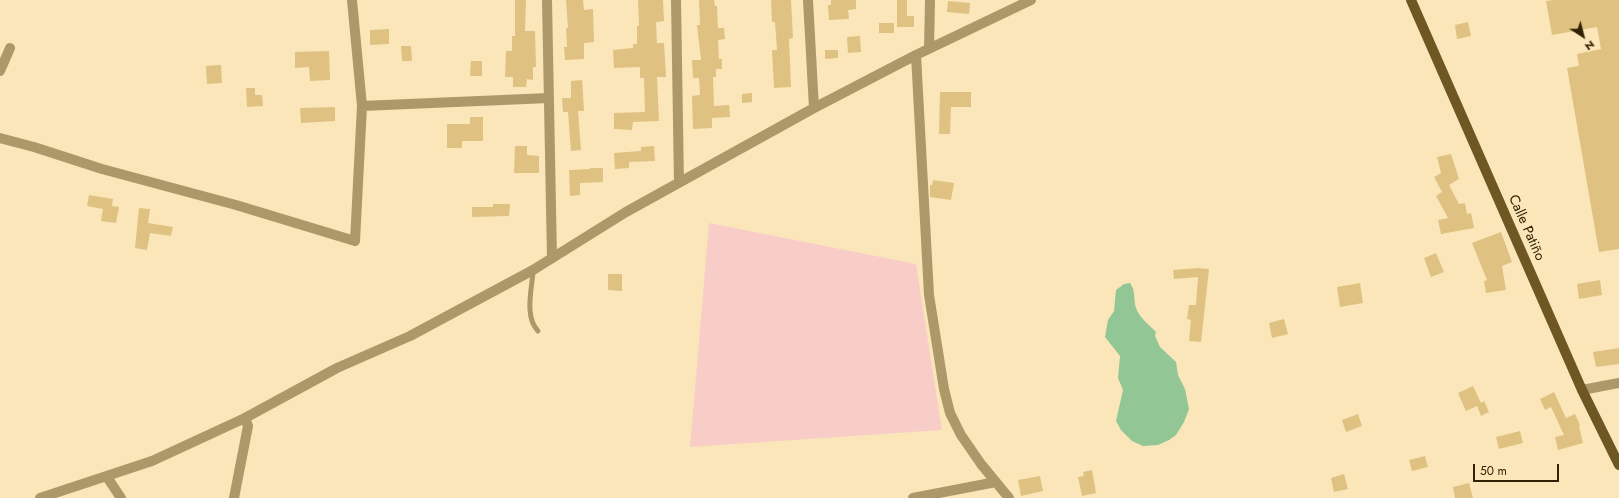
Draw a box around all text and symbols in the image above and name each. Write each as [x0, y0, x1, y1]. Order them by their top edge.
north arrow [1563, 16, 1603, 56]
text: N [1582, 37, 1598, 55]
street label: Calle Patiño [1504, 193, 1548, 263]
scale bar [1475, 456, 1561, 482]
text: 50 m [1480, 462, 1507, 480]

